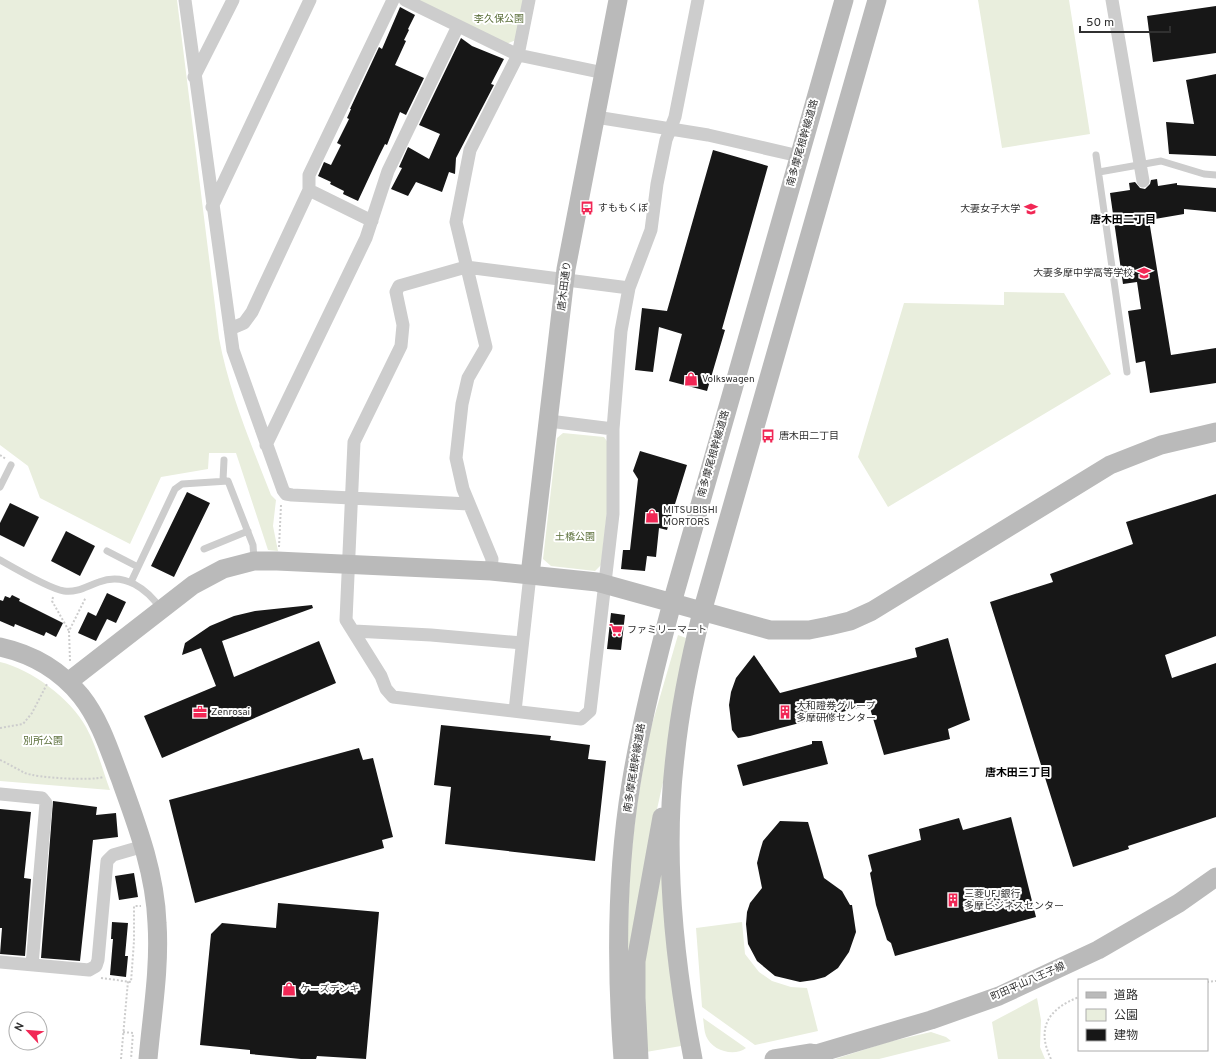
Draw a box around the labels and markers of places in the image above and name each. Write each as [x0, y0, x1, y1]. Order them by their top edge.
bus stop icon: すももくぼ [579, 200, 595, 216]
school or university icon: 大妻女子大学 [1023, 201, 1039, 217]
place label: すももくぼ [598, 202, 648, 215]
place label: 大妻女子大学 [960, 203, 1020, 216]
school or university icon: 大妻多摩中学高等学校 [1136, 265, 1152, 281]
place label: 大妻多摩中学高等学校 [1033, 267, 1133, 280]
shop icon: Volkswagen [683, 371, 699, 387]
place label: Volkswagen [702, 373, 755, 386]
bus stop icon: 唐木田二丁目 [760, 428, 776, 444]
place label: 唐木田二丁目 [779, 430, 839, 443]
place label: MITSUBISHI MORTORS [663, 504, 718, 529]
shop icon: MITSUBISHI MORTORS [644, 508, 660, 524]
supermarket icon: ファミリーマート [608, 622, 624, 638]
place label: ファミリーマート [627, 624, 707, 637]
place label: 大和證券グループ 多摩研修センター [796, 700, 876, 725]
office icon: Zenrosai [192, 704, 208, 720]
building icon: 大和證券グループ 多摩研修センター [777, 704, 793, 720]
place label: Zenrosai [211, 706, 250, 719]
place label: 三菱UFJ銀行 多摩ビジネスセンター [964, 888, 1064, 913]
building icon: 三菱UFJ銀行 多摩ビジネスセンター [945, 892, 961, 908]
shop icon: ケーズデンキ [281, 981, 297, 997]
place label: ケーズデンキ [300, 983, 360, 996]

